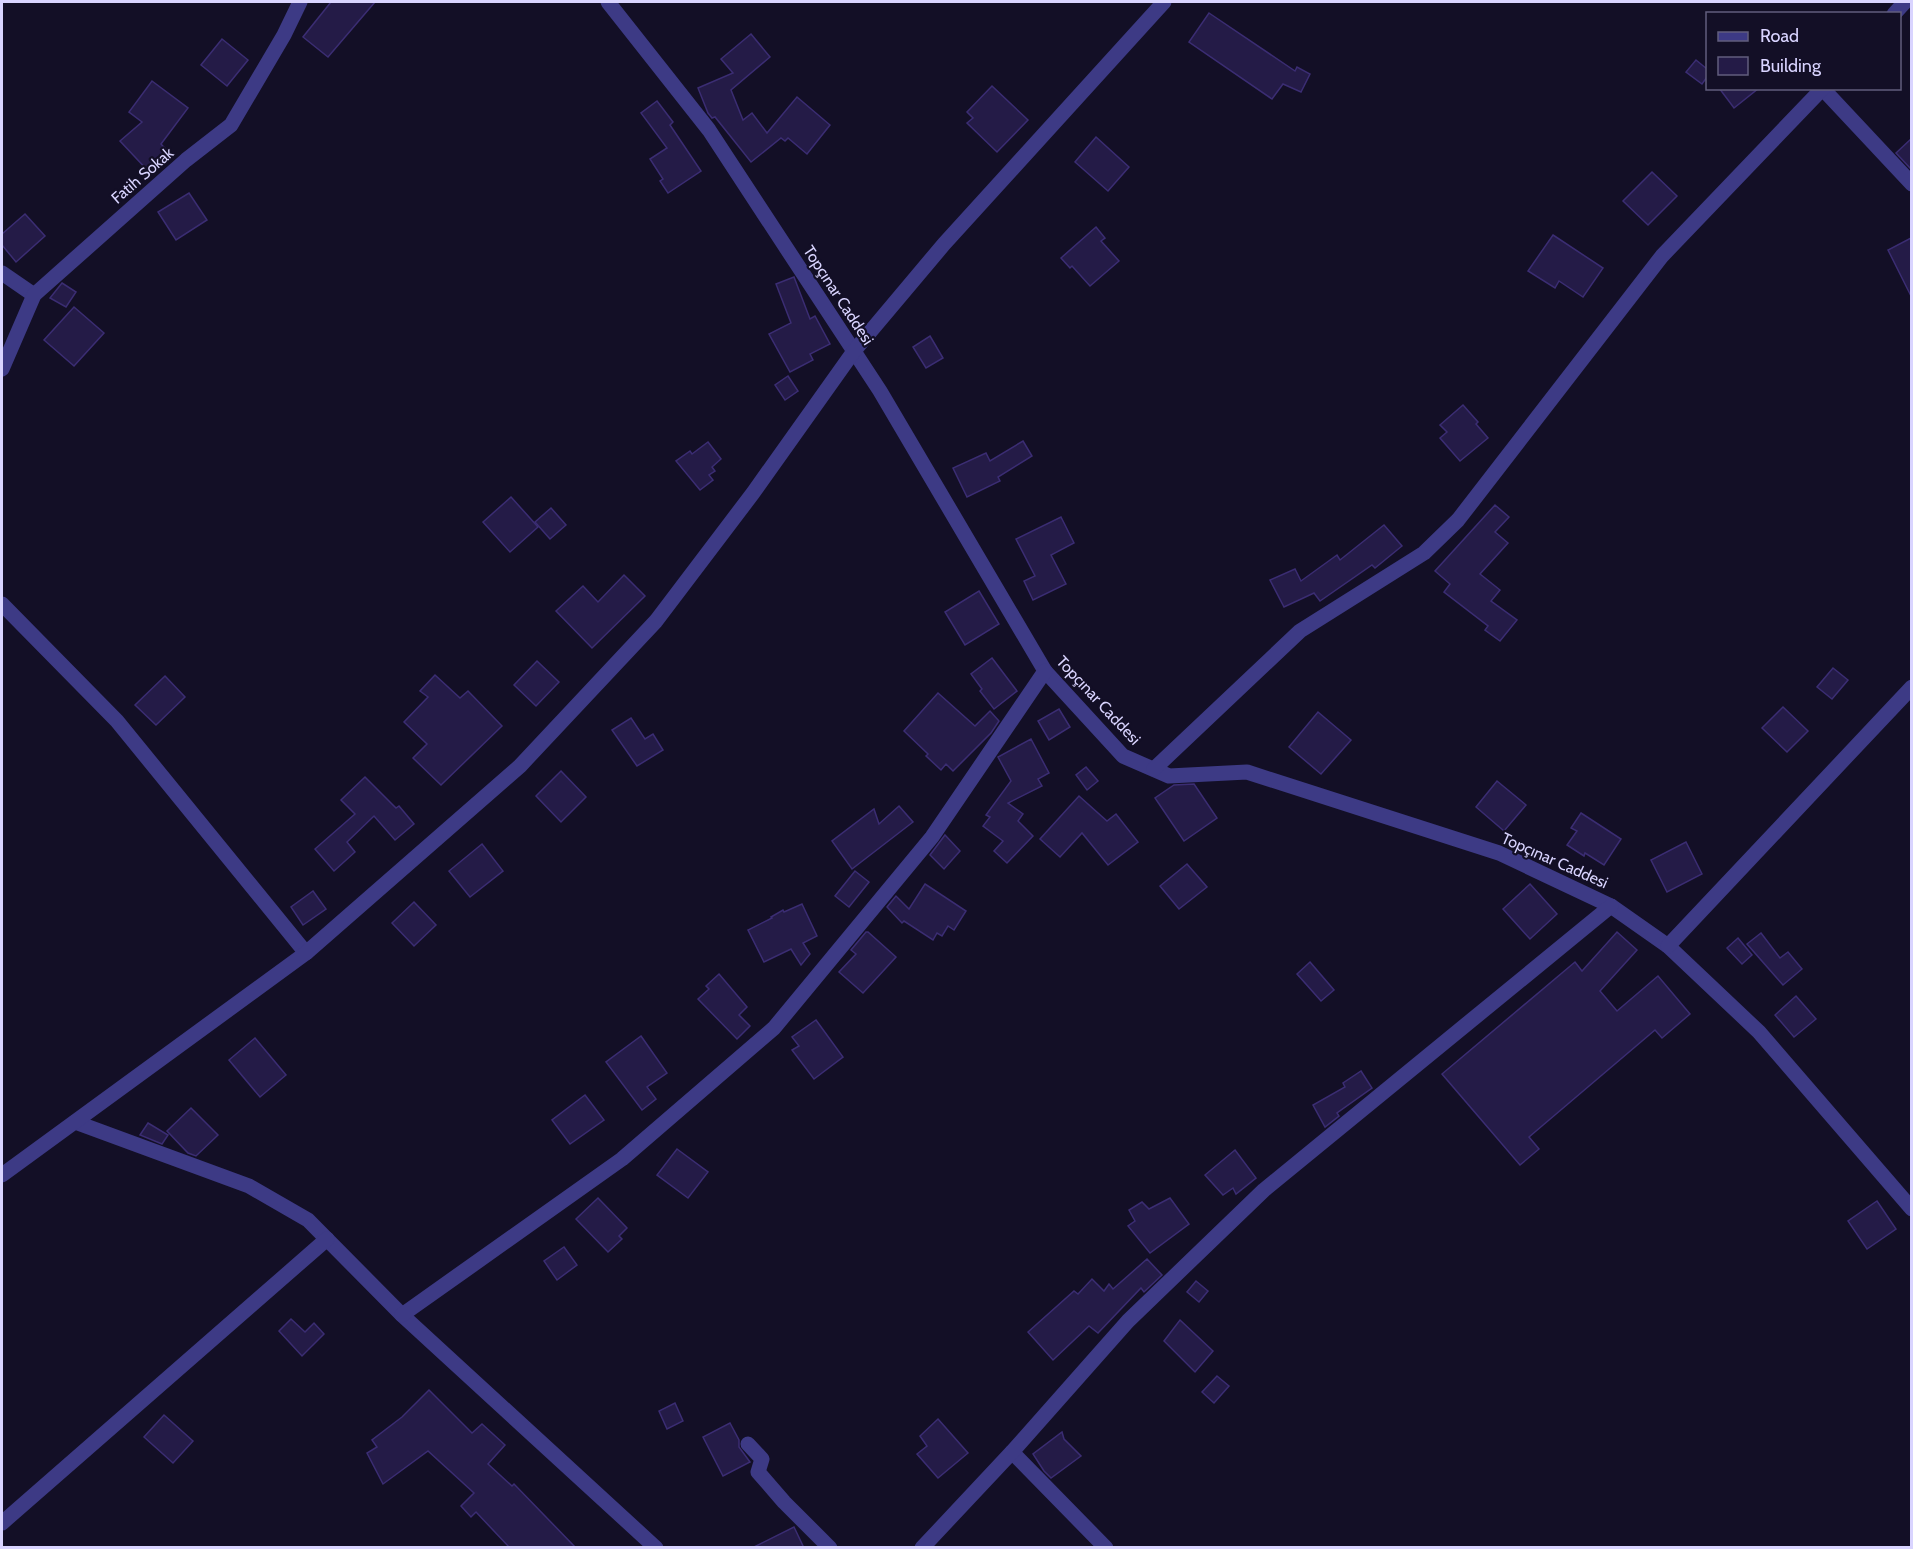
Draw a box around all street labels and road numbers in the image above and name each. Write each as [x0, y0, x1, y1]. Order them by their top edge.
street label: Fatih Sokak [107, 143, 178, 208]
street label: Topçınar Caddesi [799, 242, 878, 348]
street label: Topçınar Caddesi [1053, 652, 1145, 749]
street label: Topçınar Caddesi [1499, 829, 1611, 892]

